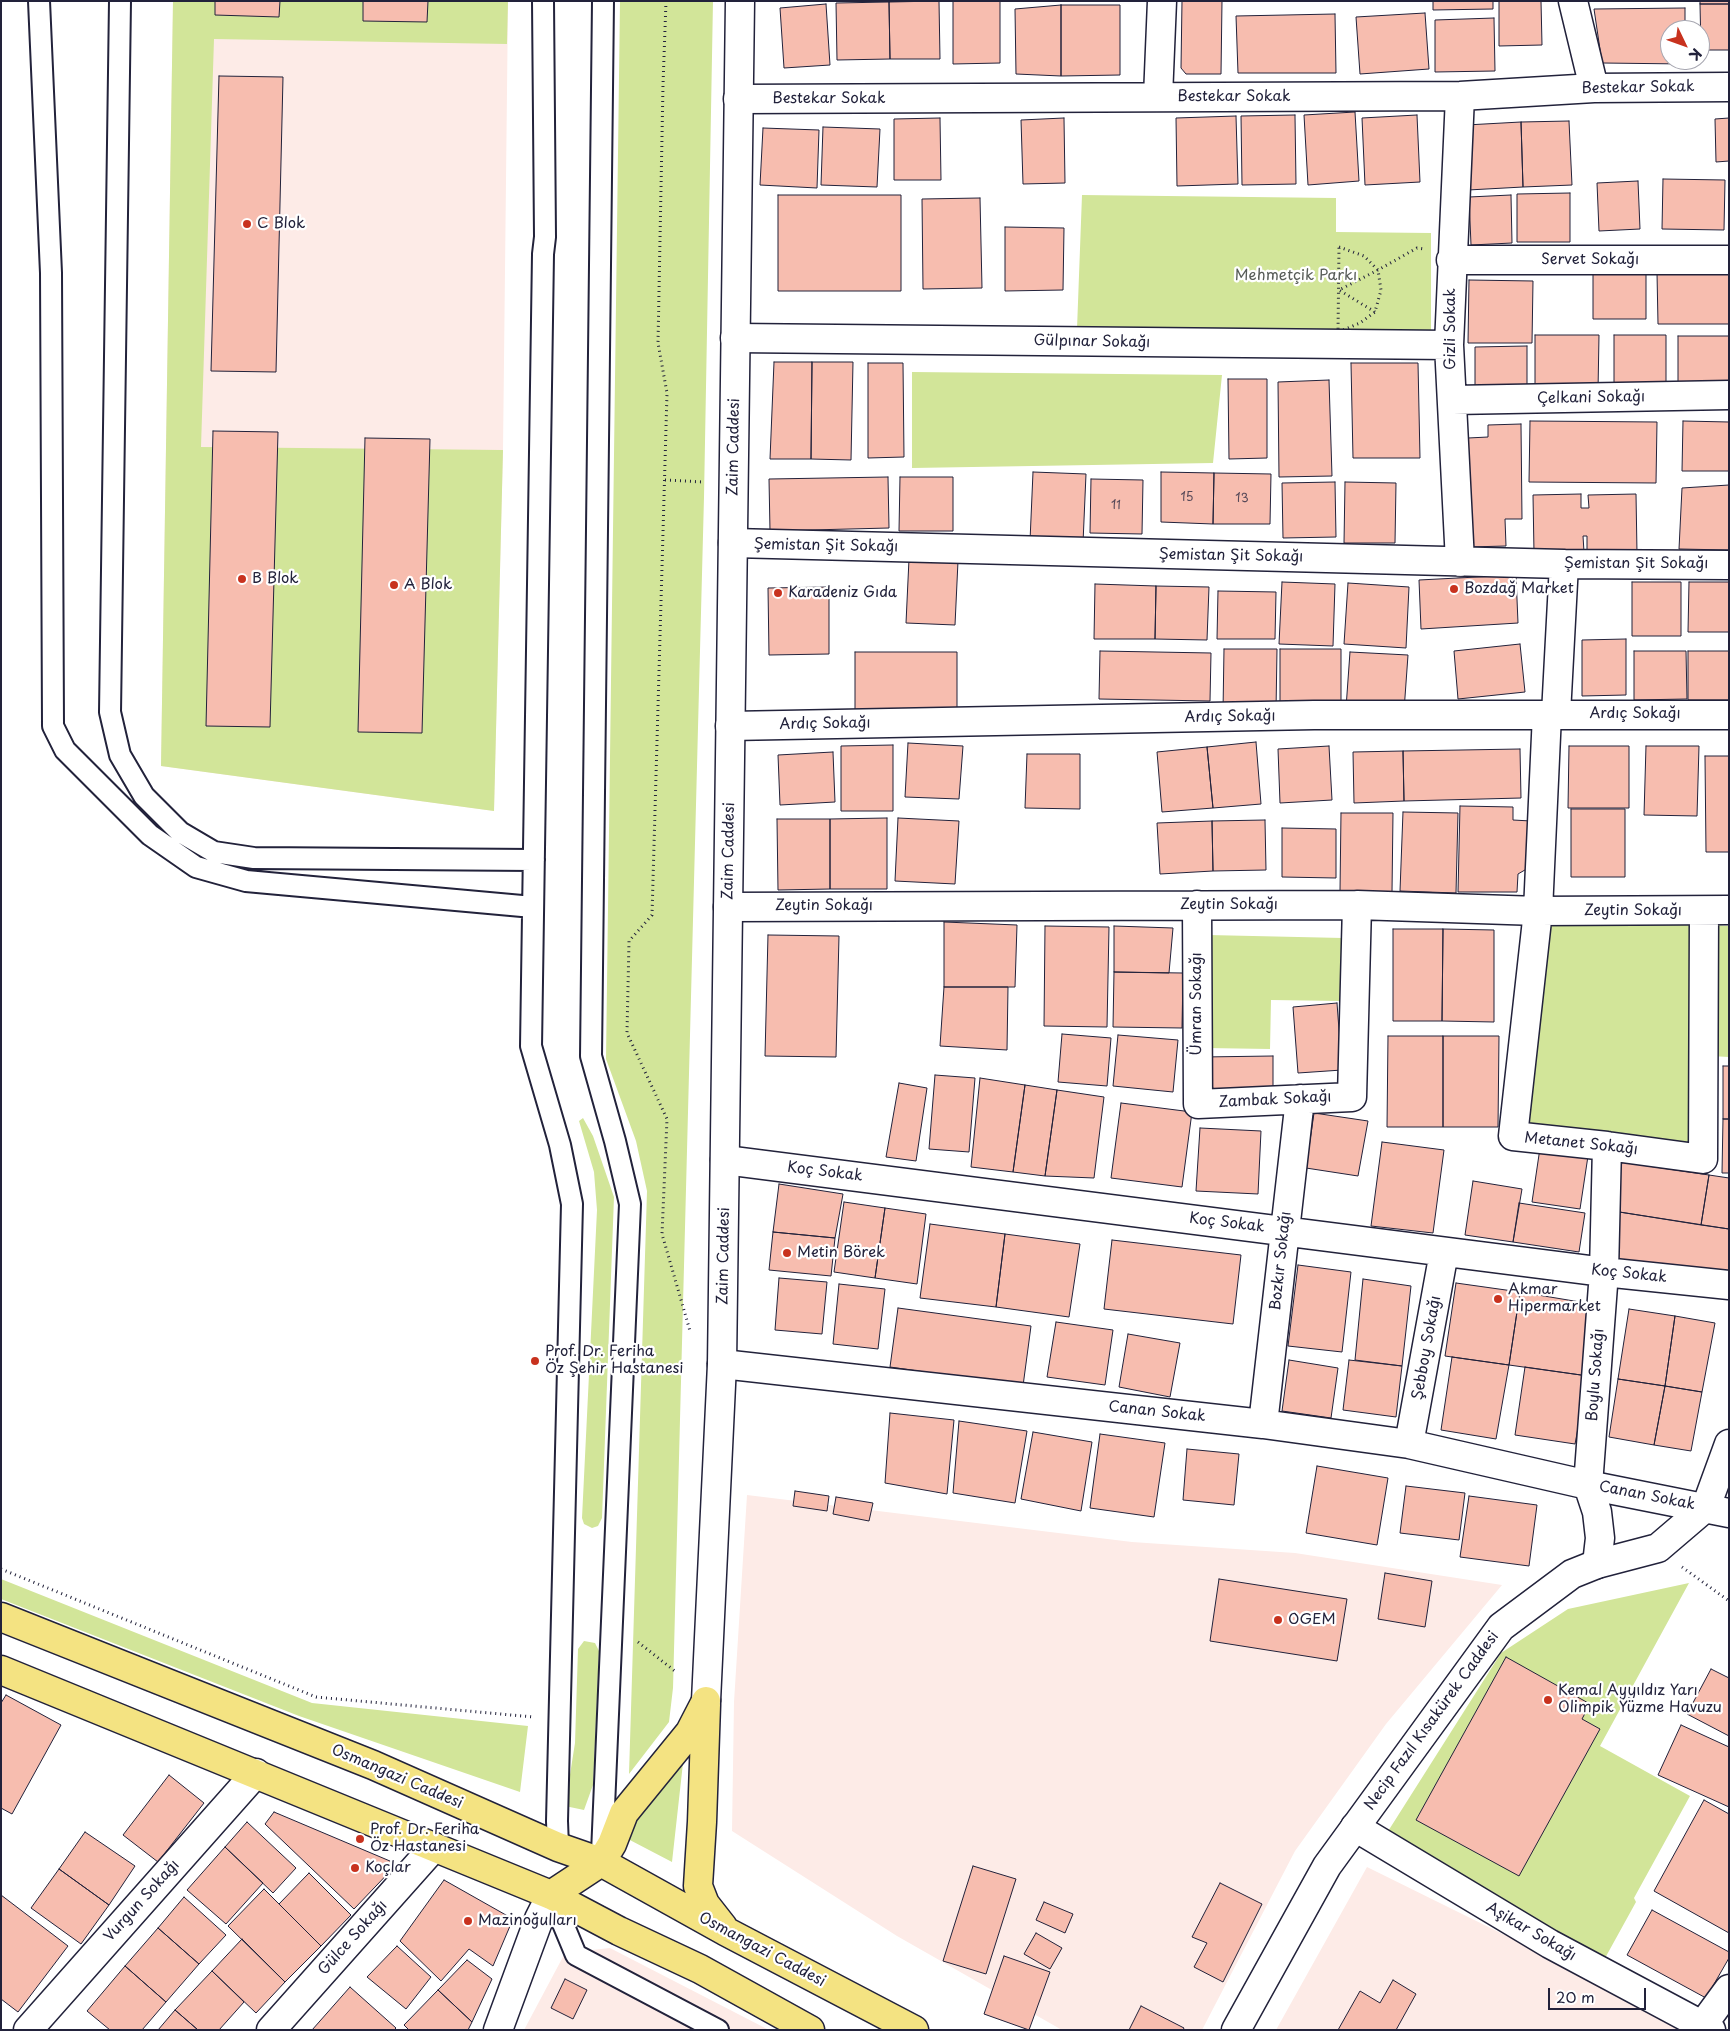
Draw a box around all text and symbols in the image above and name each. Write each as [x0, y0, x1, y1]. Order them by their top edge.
north arrow [1660, 20, 1710, 70]
text: K [1685, 44, 1707, 66]
street label: Bestekar Sokak [1581, 78, 1695, 98]
street label: Bestekar Sokak [1177, 88, 1291, 106]
street label: Bestekar Sokak [772, 90, 886, 108]
place label: C Blok [257, 215, 305, 233]
marker: C Blok [241, 218, 253, 230]
street label: Servet Sokağı [1541, 251, 1639, 269]
park label: Mehmetçik Parkı [1235, 267, 1357, 285]
street label: Gizli Sokak [1442, 288, 1460, 370]
street label: Gülpınar Sokağı [1034, 332, 1150, 352]
street label: Çelkani Sokağı [1537, 388, 1645, 408]
street label: Zaim Caddesi [724, 398, 744, 496]
house number: 15 [1180, 491, 1194, 505]
house number: 13 [1235, 492, 1249, 506]
house number: 11 [1111, 499, 1121, 513]
street label: Şemistan Şit Sokağı [754, 536, 898, 556]
street label: Şemistan Şit Sokağı [1159, 546, 1303, 566]
street label: Şemistan Şit Sokağı [1564, 555, 1708, 573]
place label: B Blok [252, 570, 299, 588]
marker: B Blok [236, 573, 248, 585]
place label: A Blok [404, 576, 452, 594]
marker: A Blok [388, 579, 400, 591]
place label: Bozdağ Market [1464, 580, 1574, 598]
marker: Bozdağ Market [1448, 583, 1460, 595]
place label: Karadeniz Gıda [788, 584, 897, 602]
marker: Karadeniz Gıda [772, 587, 784, 599]
street label: Ardıç Sokağı [1589, 705, 1681, 723]
street label: Ardıç Sokağı [1184, 707, 1276, 727]
street label: Ardıç Sokağı [779, 714, 871, 734]
street label: Zaim Caddesi [719, 802, 739, 900]
street label: Zeytin Sokağı [1180, 896, 1278, 914]
street label: Zeytin Sokağı [775, 897, 873, 915]
street label: Zeytin Sokağı [1584, 902, 1682, 920]
street label: Ümran Sokağı [1188, 952, 1206, 1056]
street label: Zambak Sokağı [1218, 1088, 1332, 1112]
street label: Metanet Sokağı [1523, 1129, 1639, 1159]
street label: Koç Sokak [786, 1158, 864, 1186]
street label: Zaim Caddesi [714, 1207, 734, 1305]
street label: Koç Sokak [1188, 1209, 1266, 1237]
street label: Bozkır Sokağı [1267, 1210, 1295, 1312]
place label: Metin Börek [797, 1244, 885, 1262]
marker: Metin Börek [781, 1247, 793, 1259]
street label: Koç Sokak [1590, 1261, 1668, 1287]
place label: Akmar Hipermarket [1508, 1281, 1601, 1316]
marker: Akmar Hipermarket [1492, 1293, 1504, 1305]
street label: Şebboy Sokağı [1409, 1294, 1445, 1402]
street label: Boylu Sokağı [1584, 1328, 1608, 1422]
place label: Prof. Dr. Feriha Öz Şehir Hastanesi [545, 1343, 684, 1378]
marker: Prof. Dr. Feriha Öz Şehir Hastanesi [529, 1355, 541, 1367]
street label: Canan Sokak [1108, 1398, 1206, 1426]
street label: Canan Sokak [1597, 1478, 1697, 1514]
place label: OGEM [1288, 1611, 1336, 1629]
marker: OGEM [1272, 1614, 1284, 1626]
street label: Necip Fazıl Kısakürek Caddesi [1361, 1628, 1503, 1814]
place label: Kemal Ayyıldız Yarı Olimpik Yüzme Havuzu [1558, 1682, 1722, 1717]
marker: Kemal Ayyıldız Yarı Olimpik Yüzme Havuzu [1542, 1694, 1554, 1706]
street label: Osmangazi Caddesi [329, 1741, 465, 1813]
place label: Prof. Dr. Feriha Öz Hastanesi [370, 1821, 479, 1856]
marker: Prof. Dr. Feriha Öz Hastanesi [354, 1833, 366, 1845]
street label: Vurgun Sokağı [101, 1856, 183, 1946]
place label: Koçlar [365, 1859, 411, 1877]
marker: Koçlar [349, 1862, 361, 1874]
street label: Gülce Sokağı [315, 1897, 391, 1979]
street label: Aşikar Sokağı [1483, 1899, 1579, 1965]
street label: Osmangazi Caddesi [696, 1909, 828, 1991]
place label: Mazinoğulları [478, 1912, 577, 1930]
marker: Mazinoğulları [462, 1915, 474, 1927]
scale bar [1550, 1978, 1648, 2010]
text: 20 m [1556, 1985, 1595, 2008]

